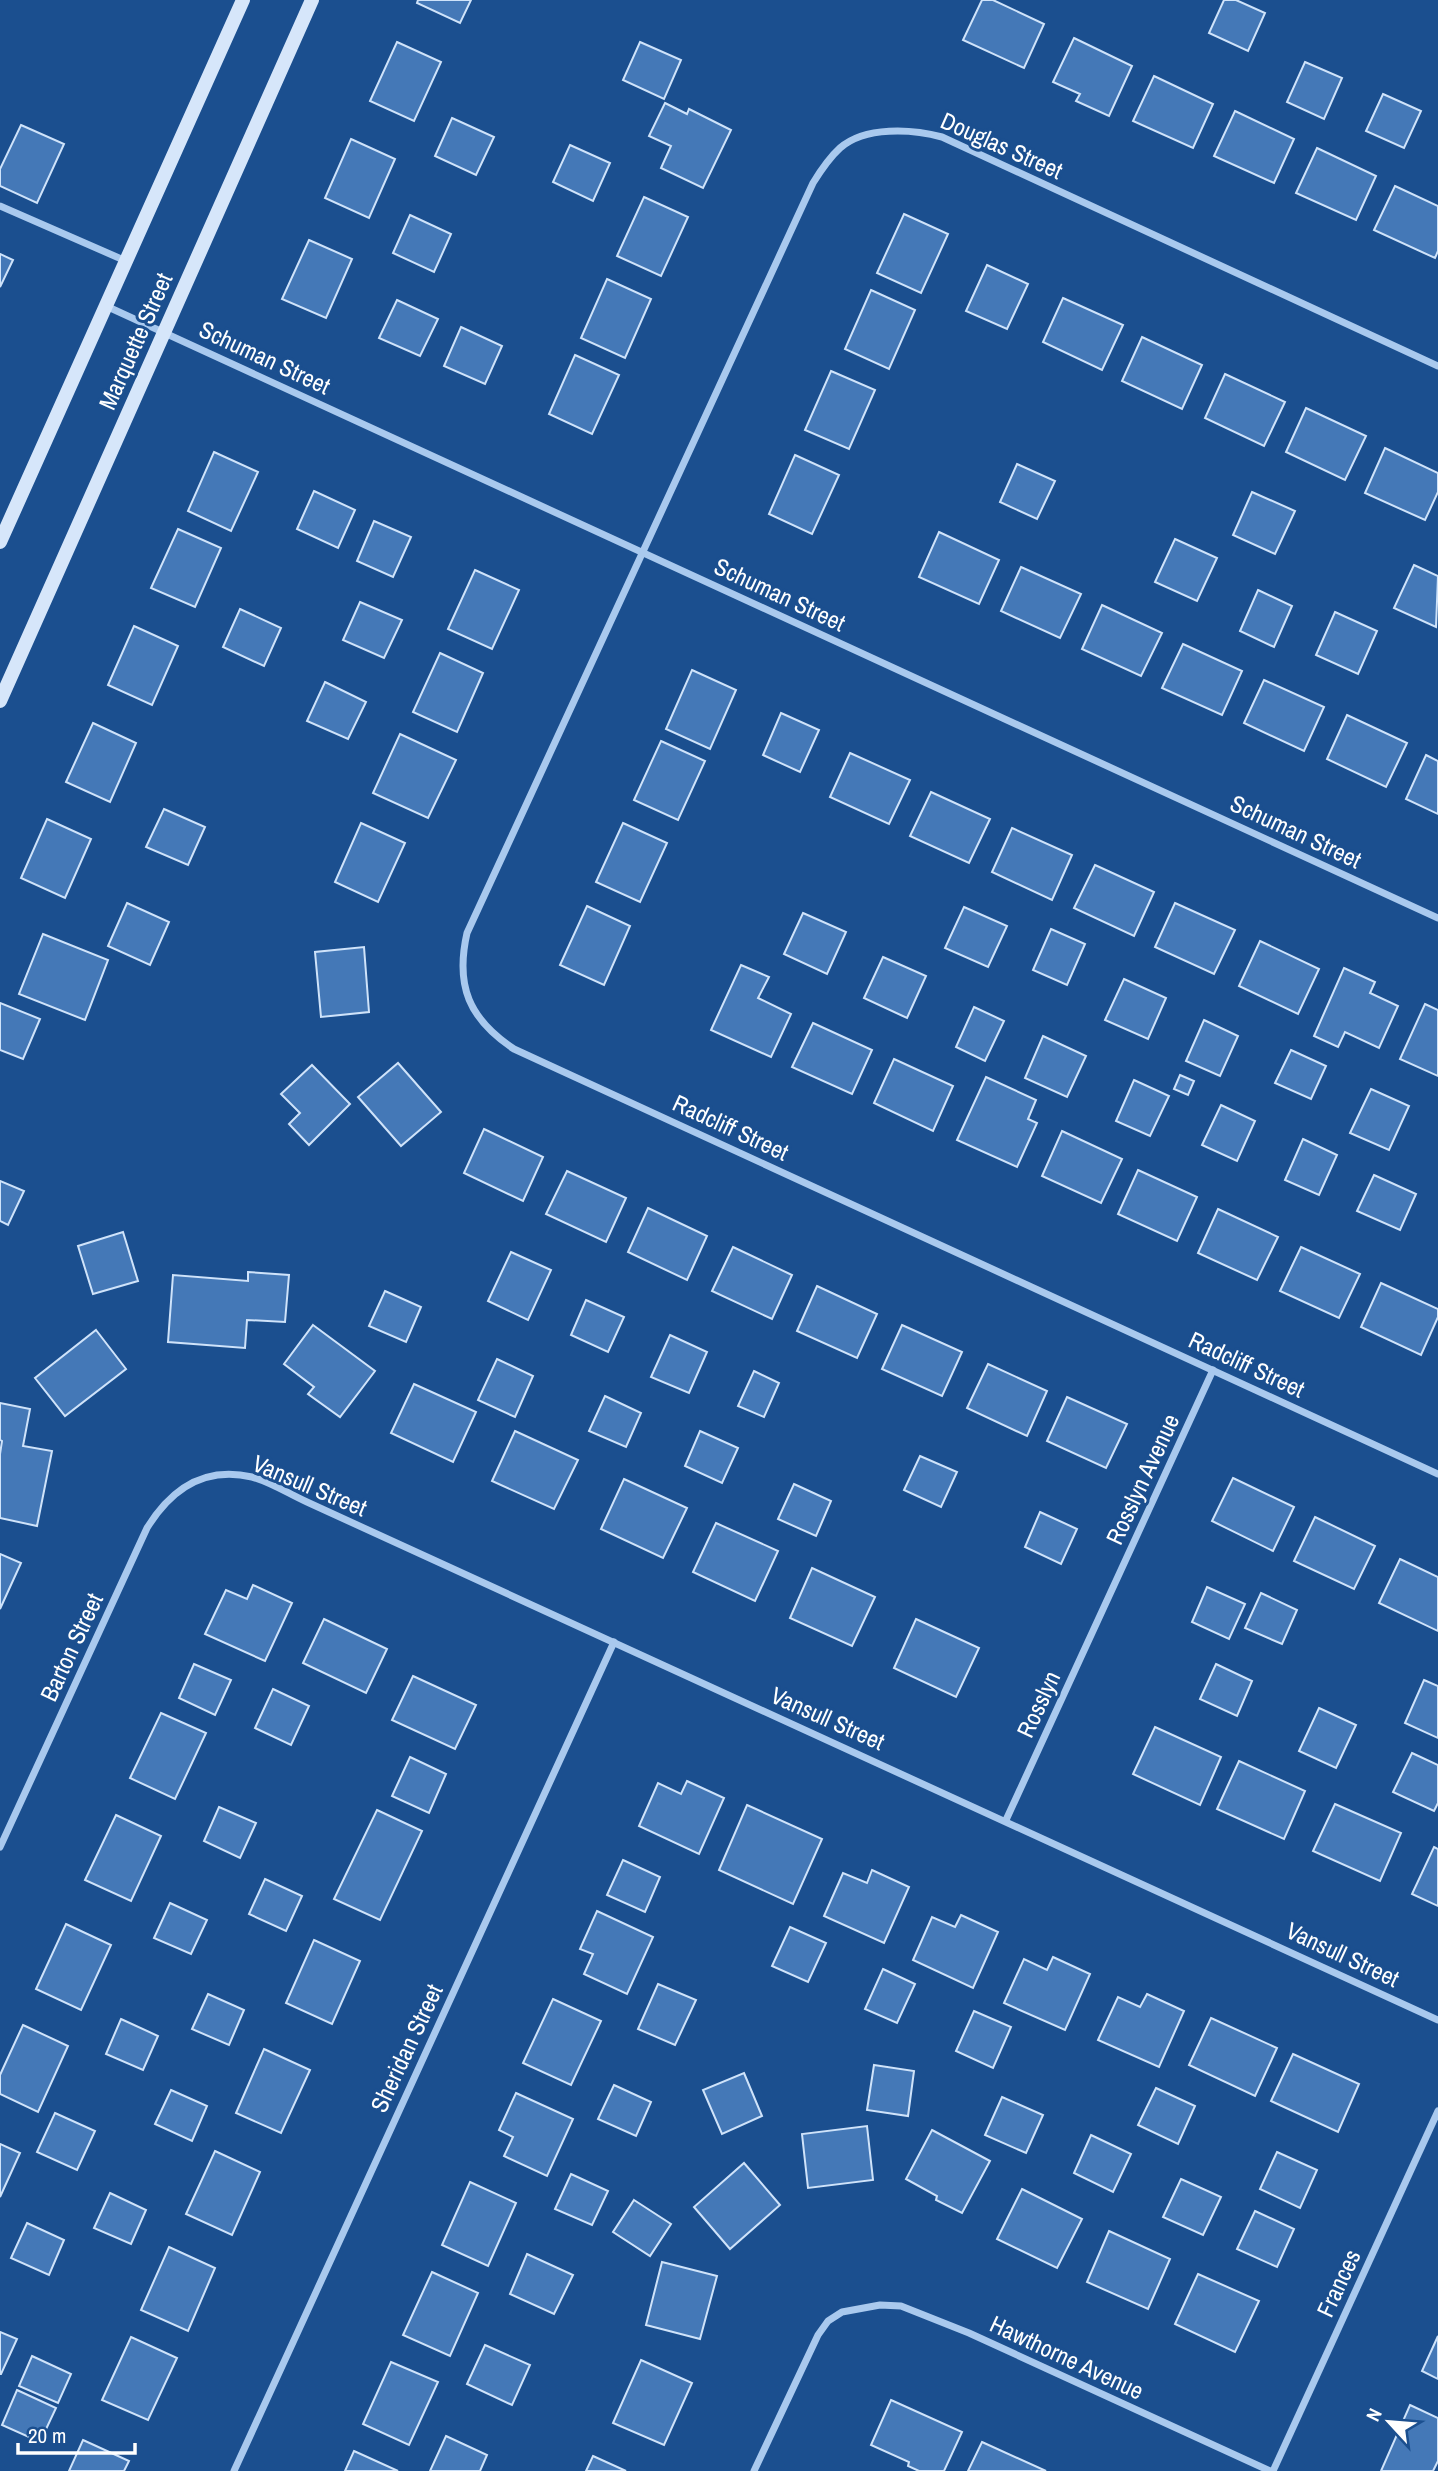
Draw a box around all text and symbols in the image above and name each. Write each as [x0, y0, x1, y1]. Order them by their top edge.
street label: Douglas Street [936, 104, 1068, 186]
street label: Marquette Street [91, 267, 180, 414]
street label: Schuman Street [194, 313, 336, 402]
street label: Schuman Street [709, 550, 851, 639]
street label: Schuman Street [1225, 787, 1367, 876]
street label: Radcliff Street [668, 1086, 795, 1168]
street label: Radcliff Street [1184, 1323, 1311, 1405]
street label: Rosslyn Avenue [1098, 1408, 1186, 1550]
street label: Vansull Street [248, 1447, 372, 1524]
street label: Barton Street [32, 1587, 110, 1706]
street label: Rosslyn [1009, 1666, 1067, 1742]
street label: Vansull Street [766, 1679, 890, 1757]
street label: Vansull Street [1281, 1914, 1405, 1994]
street label: Sheridan Street [362, 1978, 450, 2117]
street label: Frances [1308, 2244, 1368, 2322]
street label: Hawthorne Avenue [985, 2307, 1149, 2407]
north arrow [1354, 2387, 1424, 2457]
text: N [1360, 2404, 1388, 2425]
scale bar [18, 2412, 135, 2456]
text: 20 m [28, 2421, 66, 2450]

